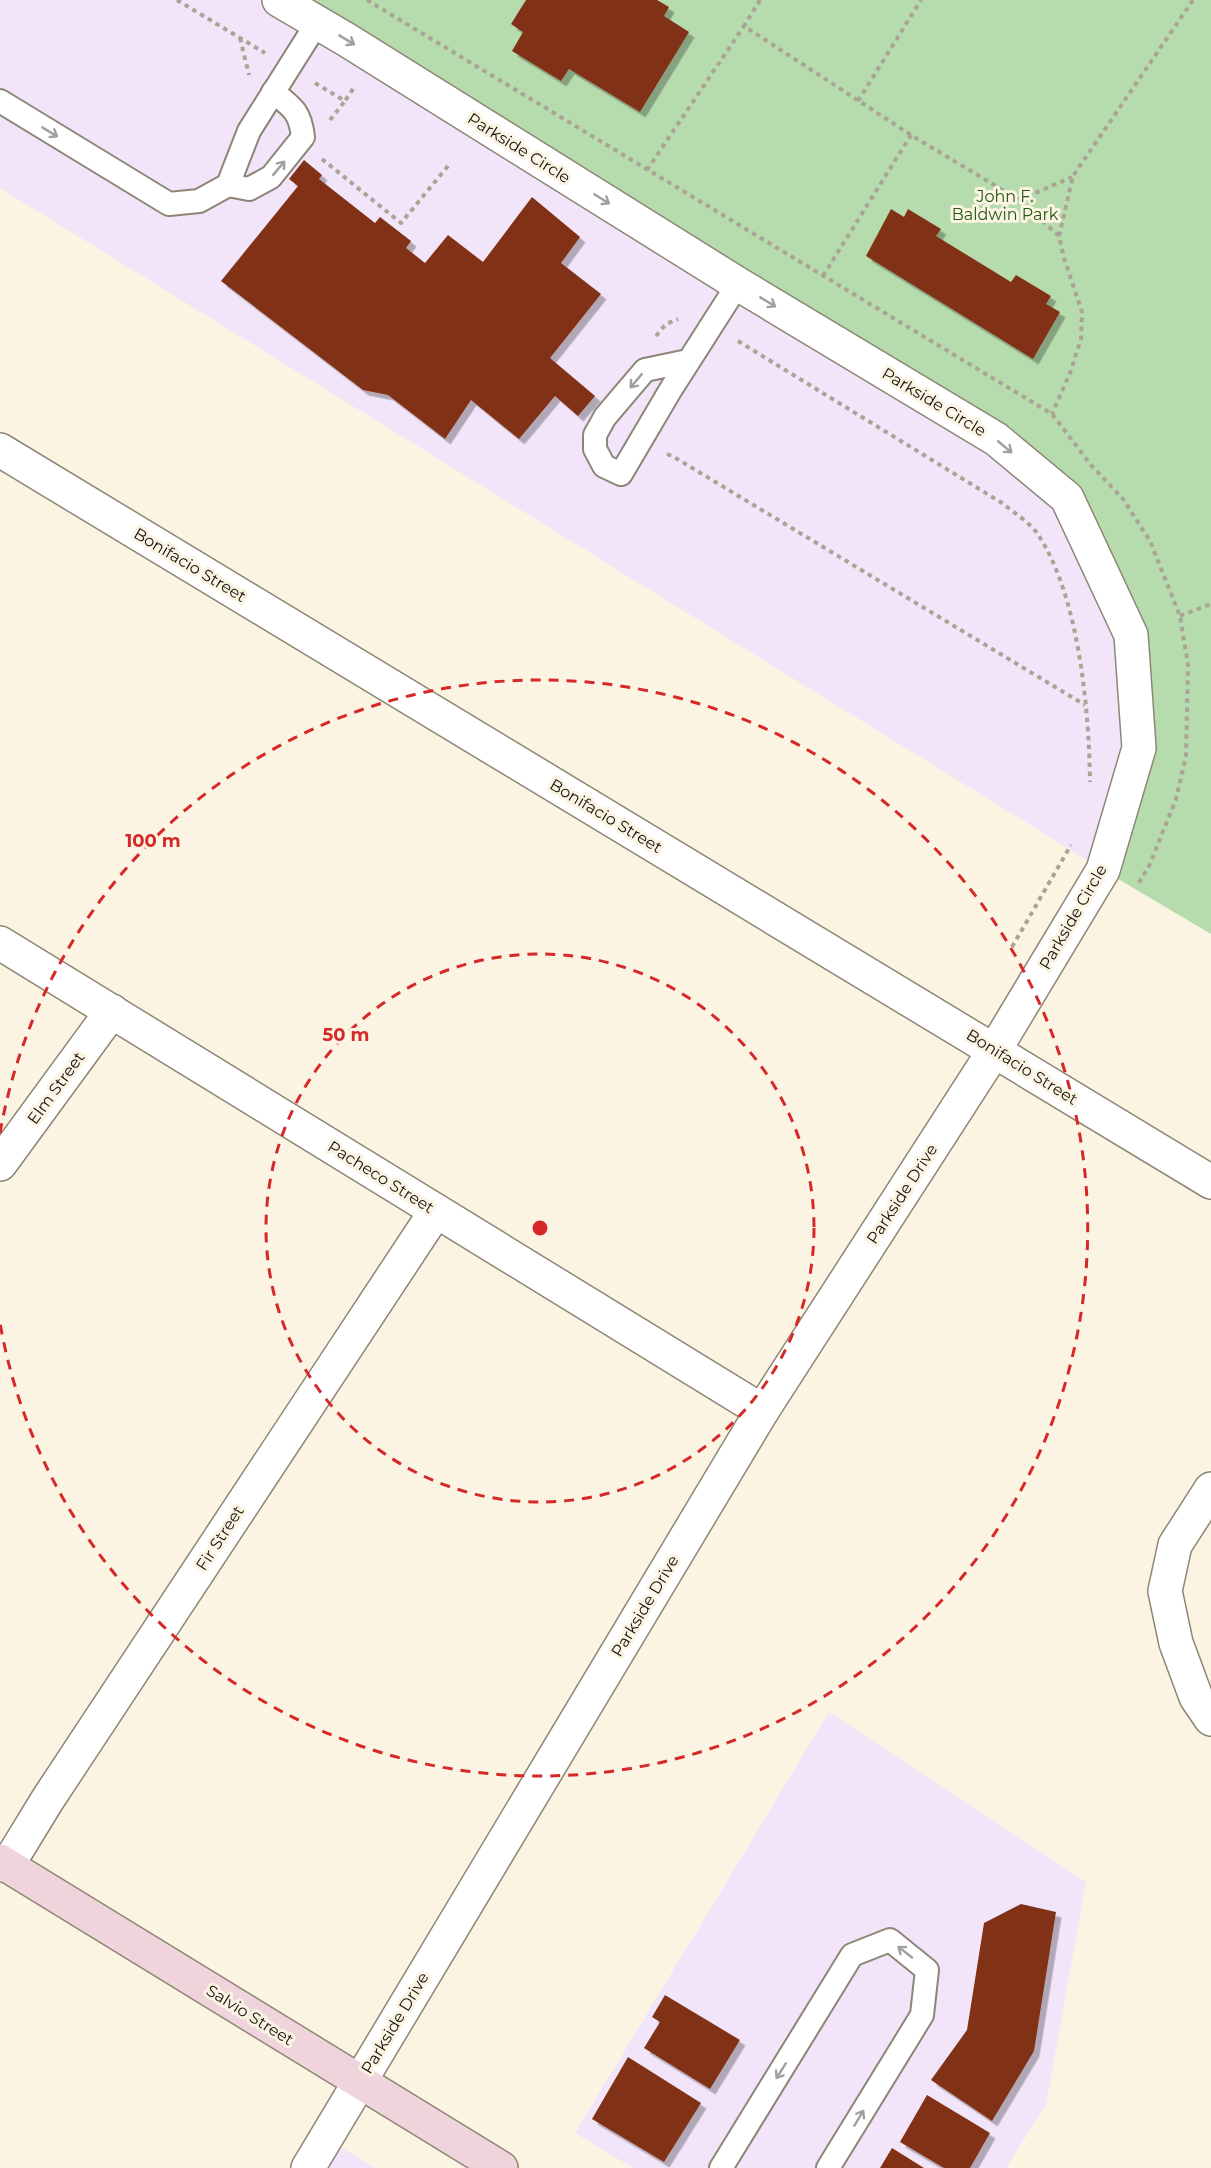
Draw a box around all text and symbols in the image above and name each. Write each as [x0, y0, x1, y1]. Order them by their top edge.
one-way arrow [338, 35, 355, 47]
street label: Parkside Circle [464, 109, 574, 187]
one-way arrow [41, 126, 58, 138]
one-way arrow [272, 161, 286, 176]
park label: John F. Baldwin Park [952, 187, 1059, 224]
one-way arrow [593, 194, 610, 206]
one-way arrow [759, 296, 776, 308]
street label: Parkside Circle [879, 364, 989, 440]
one-way arrow [629, 373, 643, 388]
one-way arrow [997, 441, 1013, 454]
street label: Bonifacio Street [130, 524, 250, 606]
street label: Bonifacio Street [546, 775, 666, 857]
text: 100 m [125, 830, 181, 852]
street label: Parkside Circle [1035, 861, 1111, 973]
text: 50 m [323, 1024, 369, 1046]
street label: Bonifacio Street [963, 1025, 1082, 1109]
street label: Elm Street [23, 1048, 89, 1128]
street label: Pacheco Street [324, 1137, 438, 1218]
street label: Parkside Drive [863, 1141, 941, 1247]
centre of rings [530, 1218, 550, 1238]
street label: Fir Street [192, 1502, 248, 1574]
street label: Parkside Drive [607, 1552, 683, 1660]
one-way arrow [897, 1945, 913, 1958]
street label: Parkside Drive [357, 1969, 433, 2077]
street label: Salvio Street [203, 1981, 297, 2050]
one-way arrow [775, 2062, 787, 2079]
one-way arrow [853, 2110, 865, 2127]

